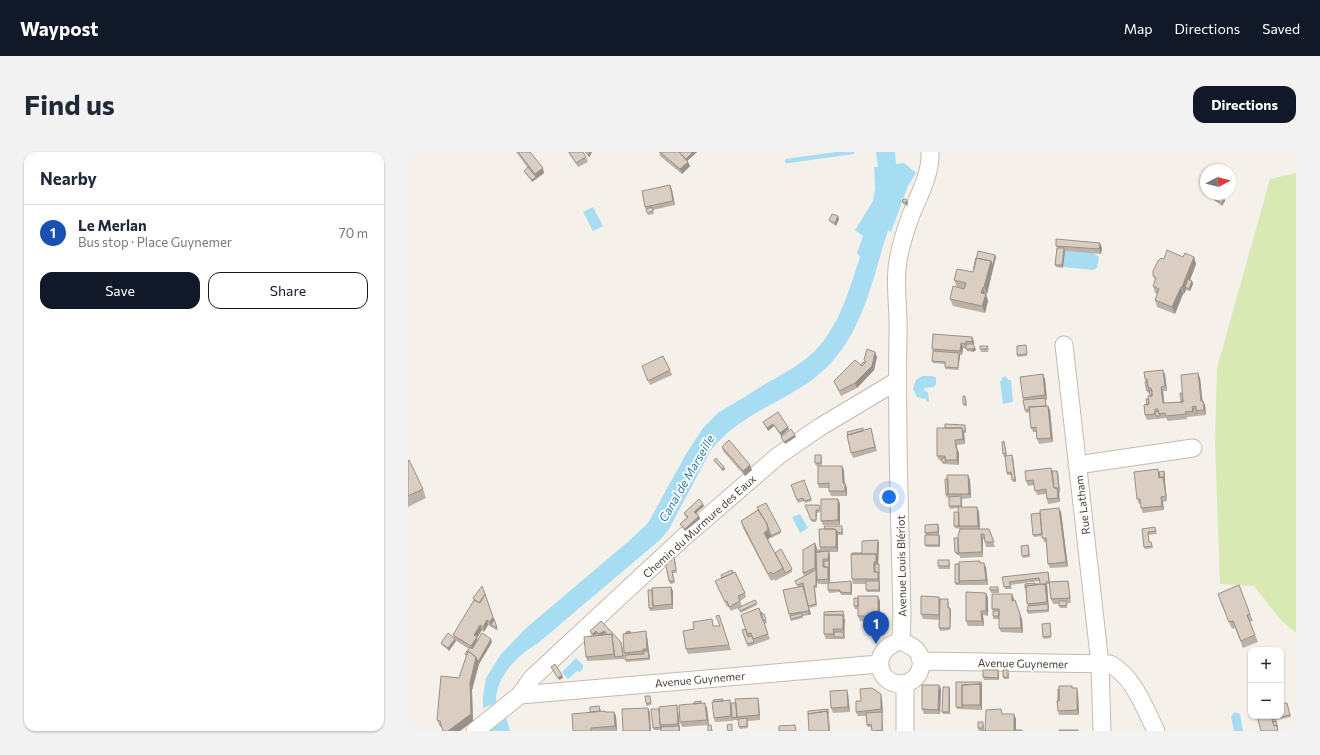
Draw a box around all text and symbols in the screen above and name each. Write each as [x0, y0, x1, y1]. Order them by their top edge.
text: Waypost [20, 17, 98, 40]
text: Map [1124, 20, 1153, 37]
text: Directions [1175, 20, 1240, 37]
text: Saved [1262, 20, 1300, 37]
button: Directions [1193, 86, 1296, 123]
text: Find us [24, 87, 115, 121]
north arrow [1200, 164, 1236, 200]
text: Nearby [40, 168, 97, 189]
text: Le Merlan [78, 216, 147, 234]
text: 1 [50, 225, 56, 241]
text: 70 m [339, 225, 368, 241]
text: Bus stop · Place Guynemer [78, 234, 232, 250]
button: Save [40, 272, 200, 309]
button: Share [208, 272, 368, 309]
water label: Canal de Marseille [655, 431, 717, 524]
street label: Chemin du Murmure des Eaux [640, 472, 758, 580]
street label: Rue Latham [1072, 475, 1092, 535]
your location [879, 487, 899, 507]
street label: Avenue Louis Blériot [894, 515, 908, 617]
pin: 1 [863, 611, 889, 644]
map controls [1248, 647, 1284, 719]
button: + [1248, 647, 1284, 683]
street label: Avenue Guynemer [978, 656, 1069, 670]
street label: Avenue Guynemer [654, 669, 746, 689]
button: − [1248, 683, 1284, 719]

